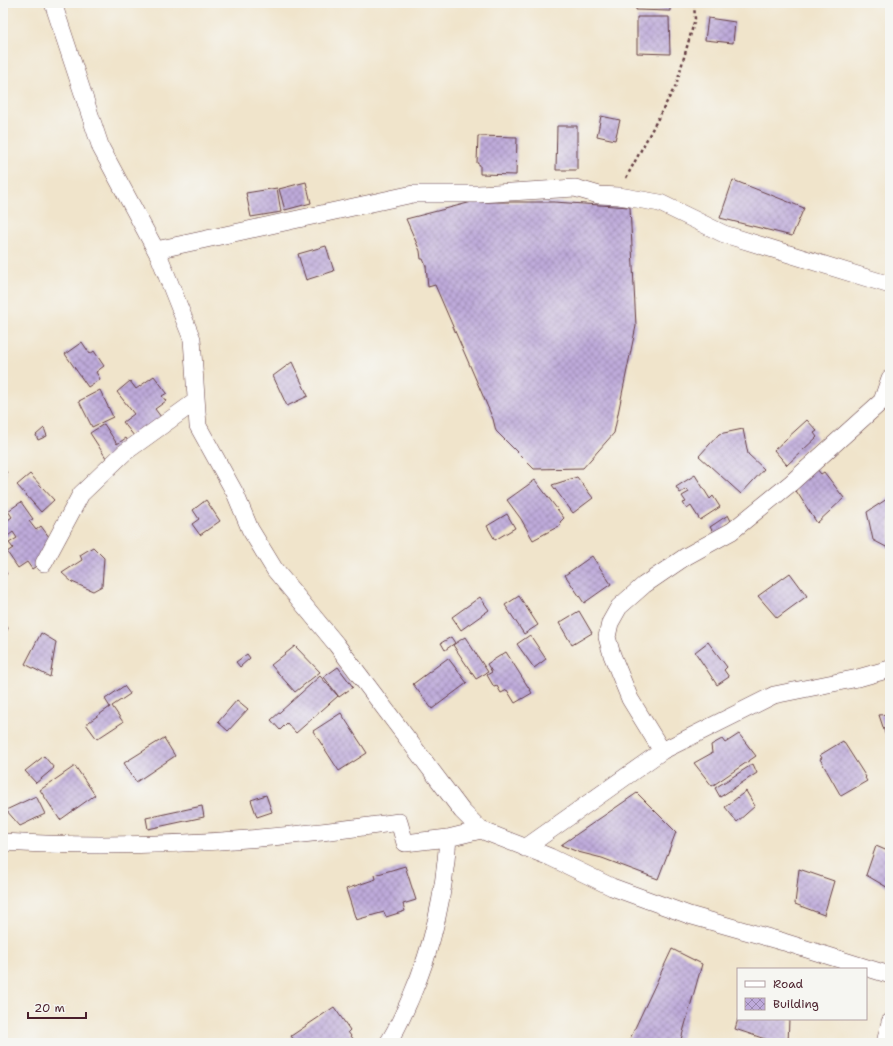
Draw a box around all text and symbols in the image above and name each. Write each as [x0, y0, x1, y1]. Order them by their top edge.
legend [737, 968, 867, 1020]
text: Road [773, 976, 804, 992]
scale bar [28, 994, 86, 1020]
text: Building [773, 996, 819, 1012]
text: 20 m [34, 1000, 65, 1016]

